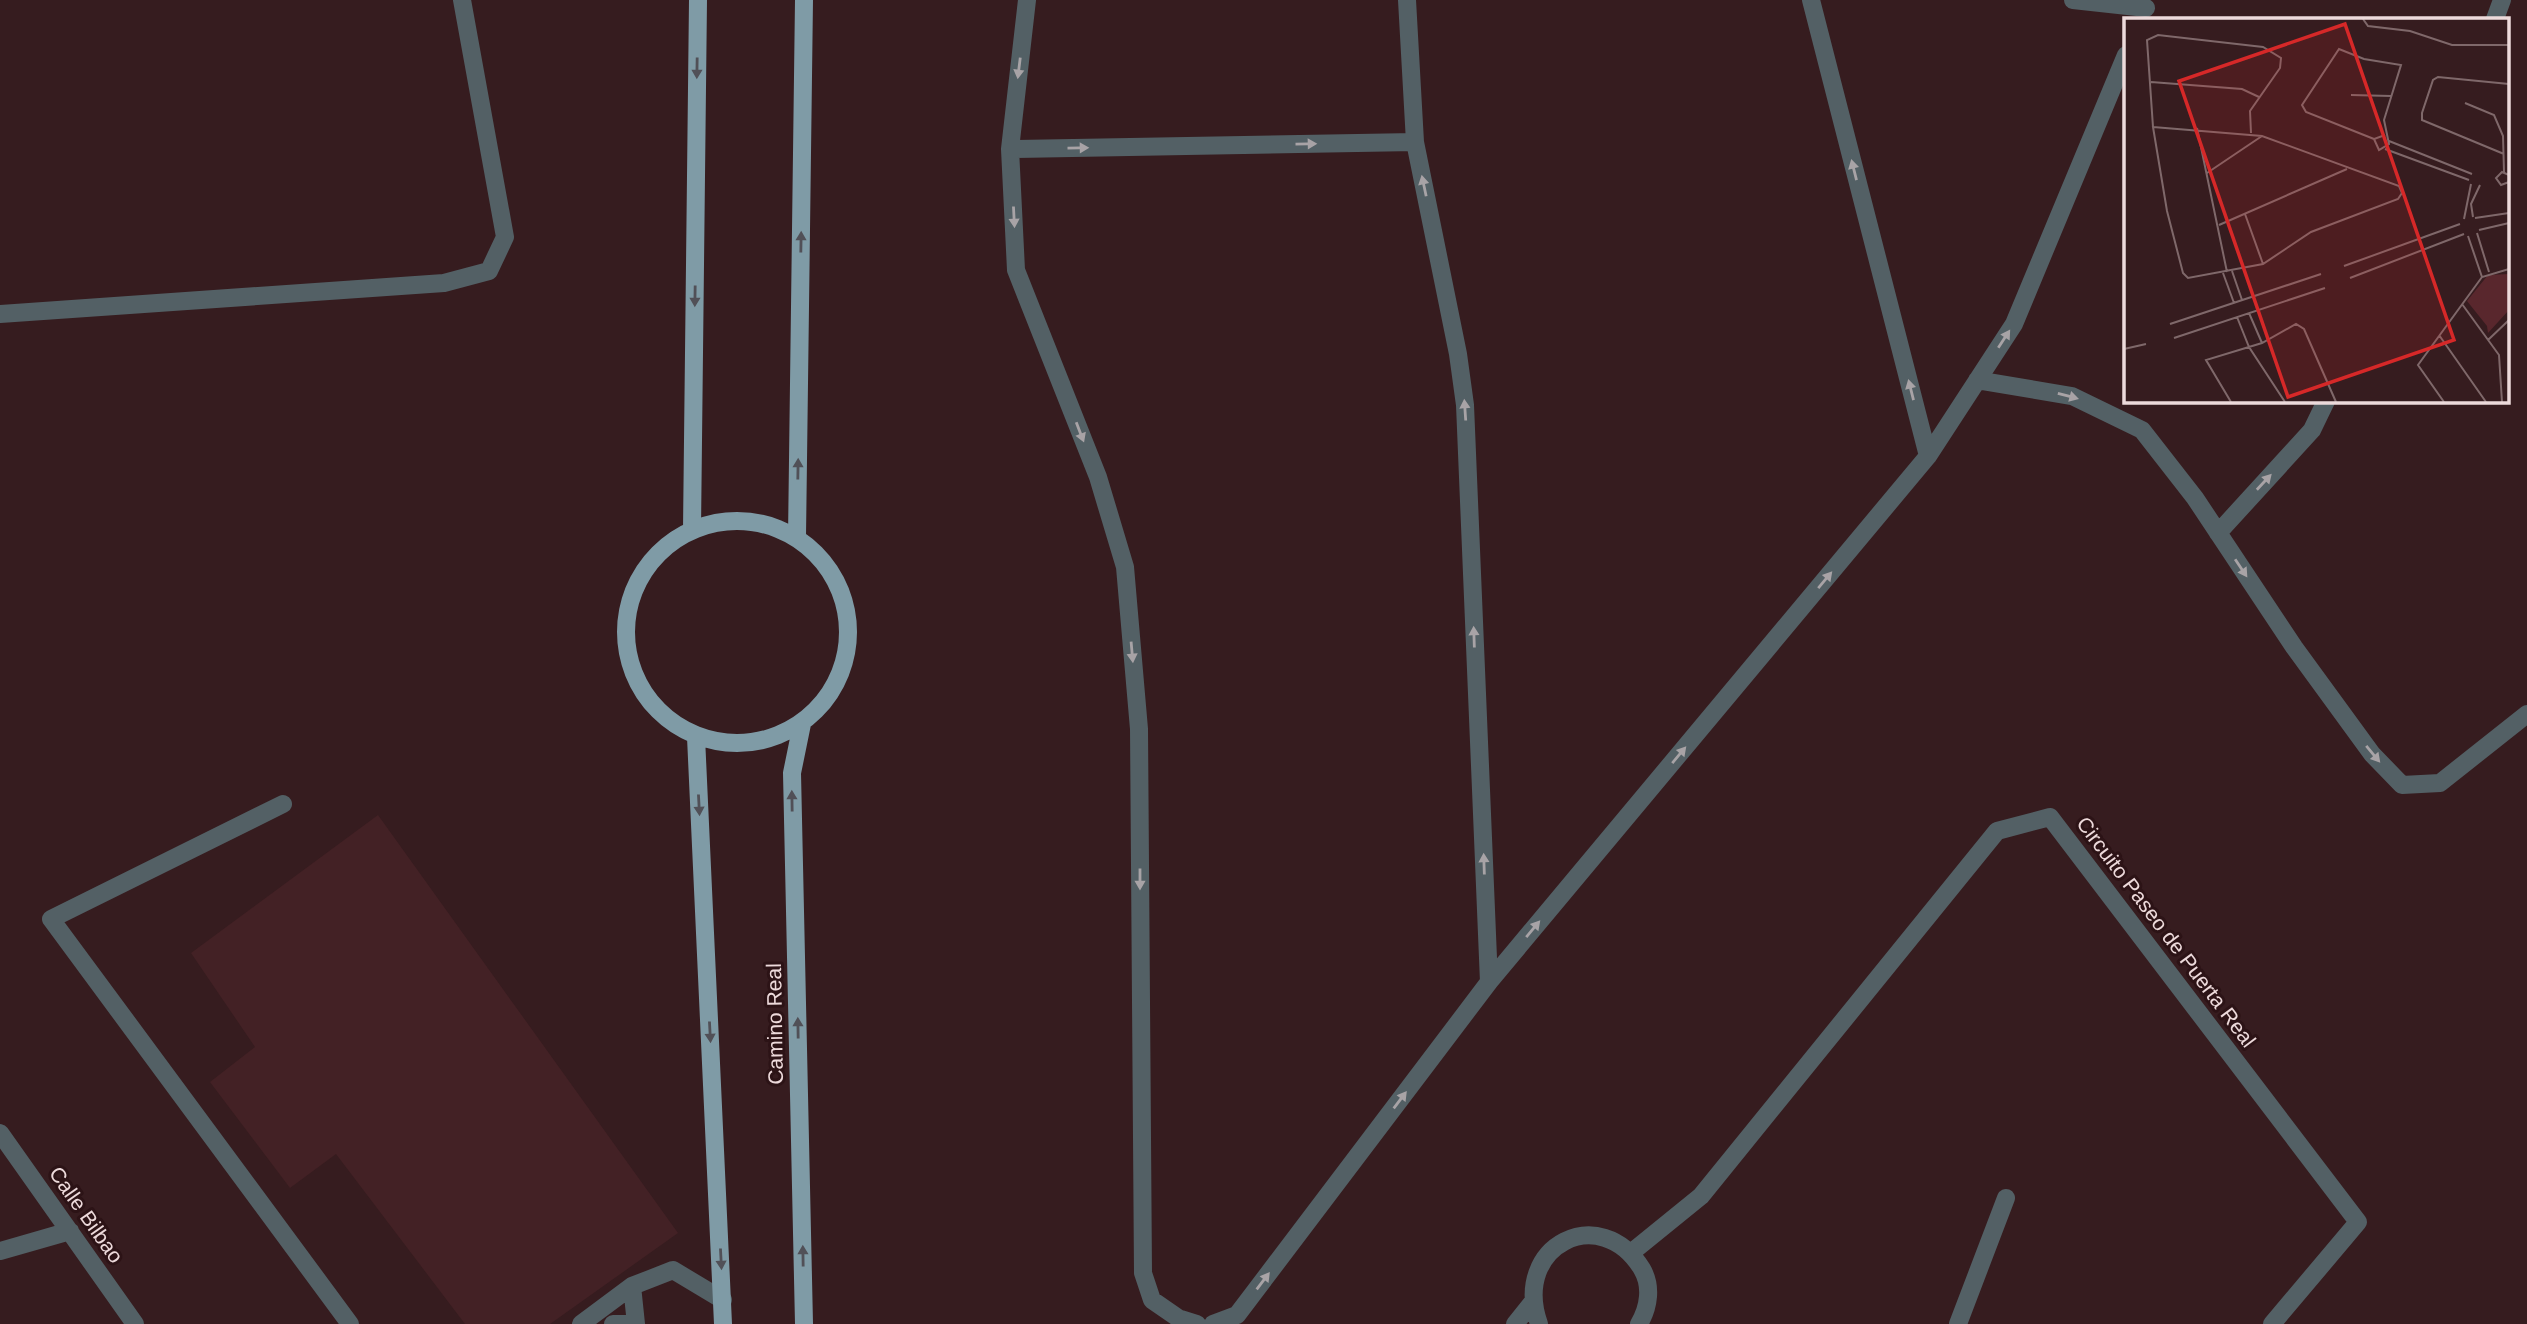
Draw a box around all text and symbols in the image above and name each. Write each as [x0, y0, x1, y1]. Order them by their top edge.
inset map [2124, 18, 2510, 402]
one-way arrow [691, 57, 703, 79]
one-way arrow [1014, 57, 1025, 79]
one-way arrow [1295, 138, 1317, 149]
one-way arrow [1068, 142, 1090, 153]
one-way arrow [1848, 159, 1859, 181]
one-way arrow [1418, 175, 1429, 197]
one-way arrow [1008, 206, 1019, 228]
one-way arrow [795, 230, 807, 252]
one-way arrow [689, 285, 701, 307]
one-way arrow [1997, 329, 2010, 349]
one-way arrow [1905, 379, 1916, 401]
one-way arrow [2057, 391, 2079, 402]
one-way arrow [1459, 399, 1470, 421]
one-way arrow [1075, 422, 1086, 443]
one-way arrow [792, 458, 804, 480]
one-way arrow [2256, 473, 2272, 491]
one-way arrow [2235, 559, 2248, 578]
one-way arrow [1817, 572, 1832, 590]
one-way arrow [1469, 626, 1480, 648]
one-way arrow [1127, 641, 1138, 663]
one-way arrow [2365, 745, 2380, 762]
one-way arrow [1671, 746, 1686, 763]
one-way arrow [787, 790, 798, 812]
one-way arrow [694, 794, 705, 816]
street label: Circuito Paseo de Puerta Real [2072, 812, 2261, 1051]
one-way arrow [1479, 853, 1490, 875]
one-way arrow [1134, 869, 1146, 891]
one-way arrow [1525, 921, 1540, 938]
street label: Camino Real [762, 963, 787, 1085]
one-way arrow [792, 1017, 803, 1039]
one-way arrow [705, 1021, 716, 1043]
one-way arrow [1393, 1090, 1407, 1109]
street label: Calle Bilbao [45, 1162, 128, 1267]
one-way arrow [797, 1245, 808, 1267]
one-way arrow [716, 1249, 727, 1271]
one-way arrow [1255, 1272, 1269, 1290]

